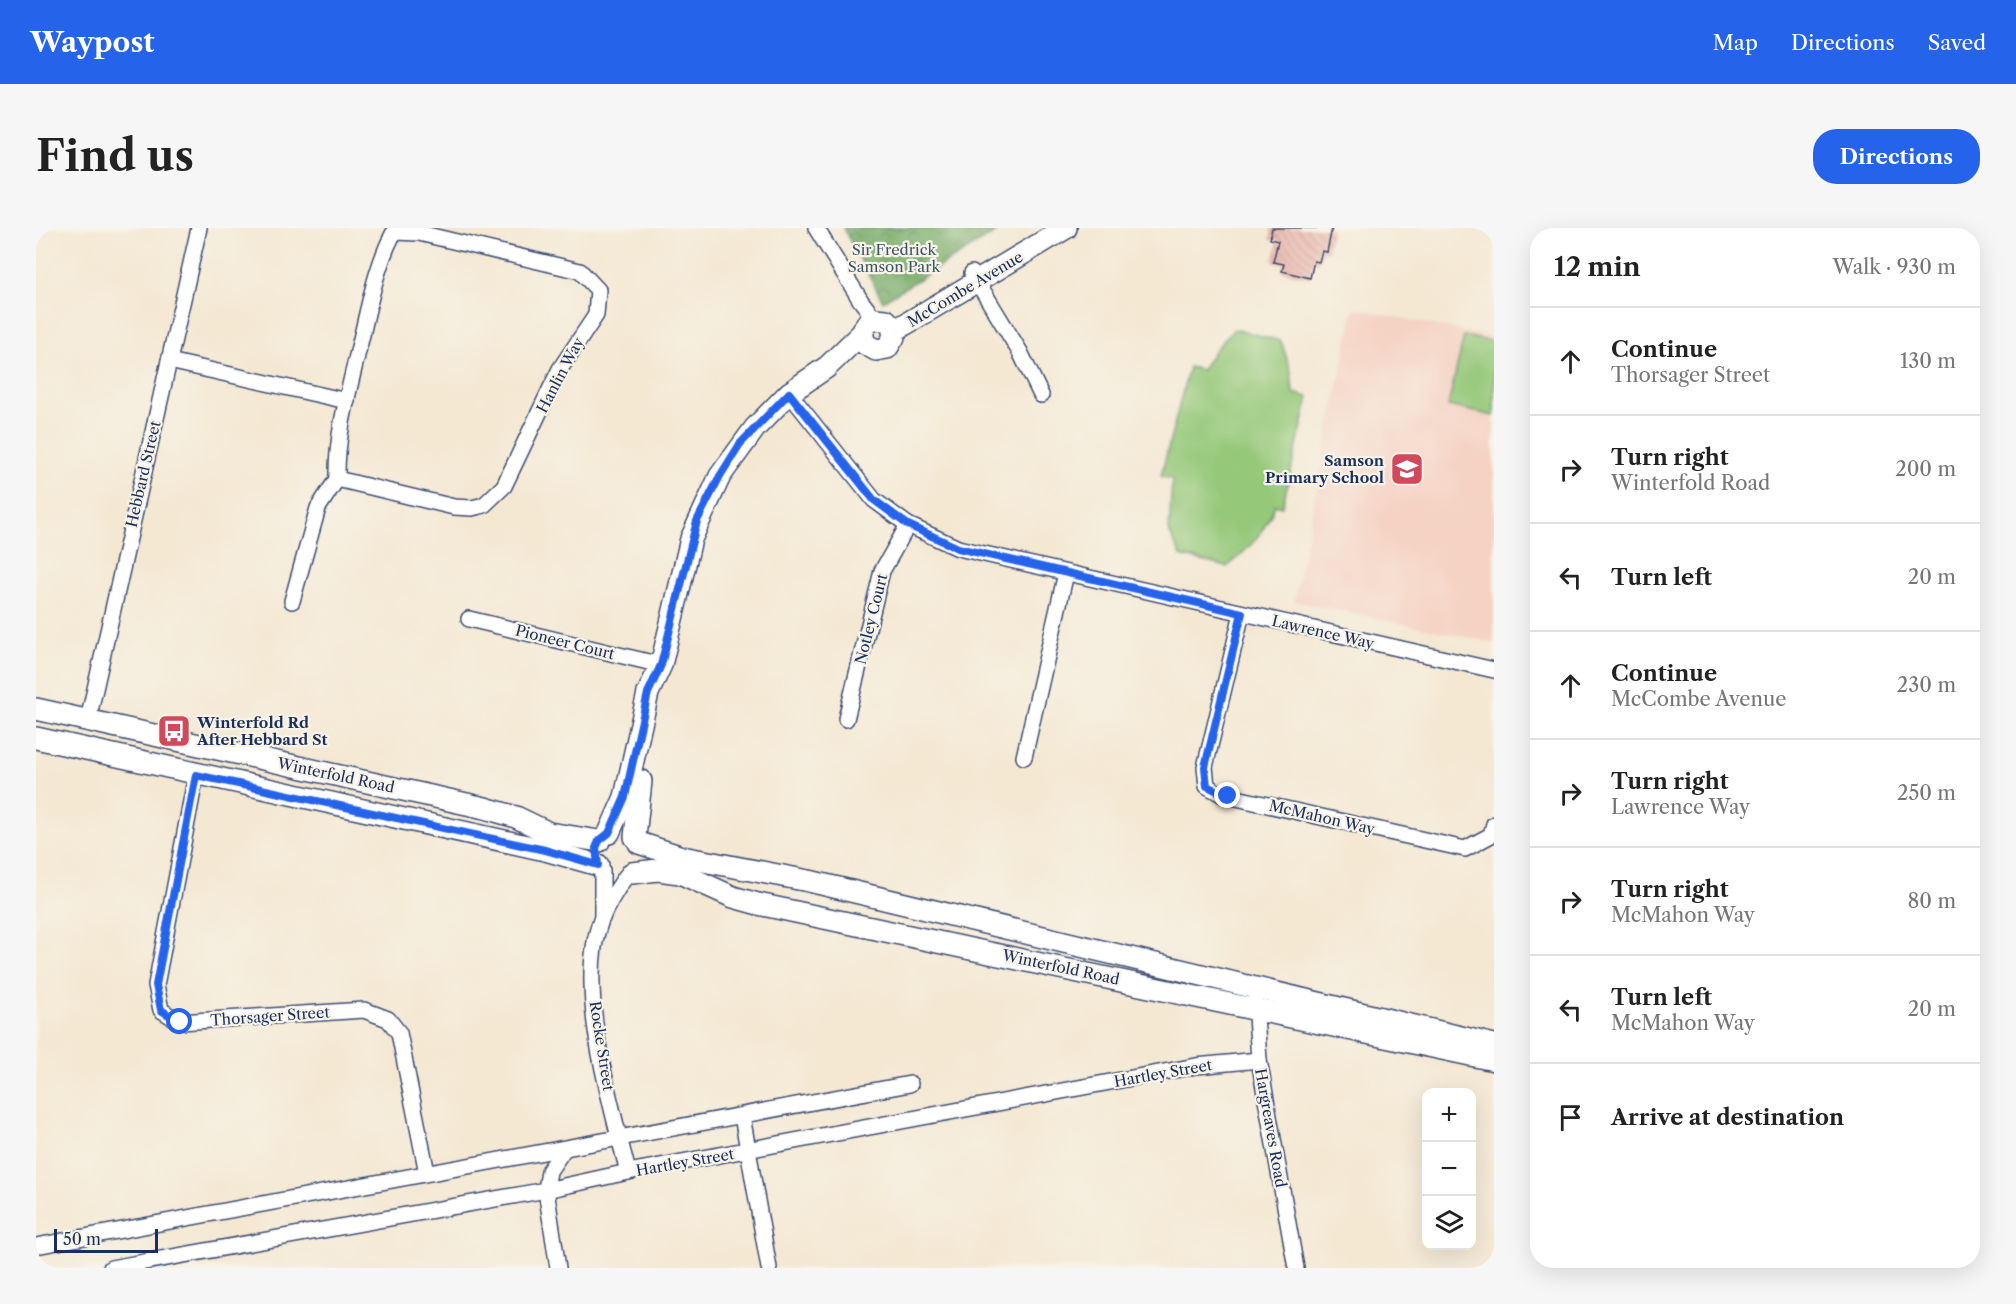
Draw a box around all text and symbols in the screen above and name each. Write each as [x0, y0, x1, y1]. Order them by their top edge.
text: Waypost [30, 25, 154, 59]
text: Map [1713, 30, 1758, 55]
text: Directions [1791, 30, 1895, 55]
text: Saved [1928, 30, 1986, 55]
button: Directions [1813, 129, 1980, 184]
text: Find us [36, 130, 194, 182]
park label: Sir Fredrick Samson Park [848, 240, 942, 276]
street label: McCombe Avenue [904, 247, 1026, 331]
text: 12 min [1554, 251, 1641, 283]
text: Walk · 930 m [1833, 255, 1956, 279]
street label: Hanlin Way [532, 333, 588, 416]
text: Continue [1611, 336, 1717, 363]
icon: ahead [1554, 345, 1587, 378]
text: 130 m [1900, 349, 1956, 373]
text: Thorsager Street [1611, 363, 1770, 387]
street label: Hebbard Street [122, 418, 165, 529]
text: Turn right [1611, 444, 1729, 471]
place label: Samson Primary School [1265, 451, 1385, 487]
school or university icon: Samson Primary School [1389, 451, 1425, 487]
icon: right [1554, 453, 1587, 486]
text: 200 m [1895, 457, 1956, 481]
text: Winterfold Road [1611, 471, 1770, 495]
icon: left [1554, 561, 1587, 594]
text: Turn left [1611, 564, 1712, 591]
text: 20 m [1908, 565, 1956, 589]
street label: Notley Court [851, 571, 892, 666]
street label: Lawrence Way [1270, 611, 1377, 653]
street label: Pioneer Court [513, 621, 617, 664]
text: Continue [1611, 660, 1717, 687]
icon: ahead [1554, 669, 1587, 702]
text: 230 m [1897, 673, 1956, 697]
text: McCombe Avenue [1611, 687, 1786, 711]
bus stop icon: Winterfold Rd After Hebbard St [156, 713, 192, 749]
place label: Winterfold Rd After Hebbard St [196, 713, 328, 749]
street label: Winterfold Road [275, 753, 396, 797]
text: Turn right [1611, 768, 1729, 795]
icon: right [1554, 777, 1587, 810]
text: 250 m [1897, 781, 1956, 805]
route end [1214, 782, 1240, 808]
text: Lawrence Way [1611, 795, 1750, 819]
street label: McMahon Way [1267, 796, 1377, 839]
text: Turn right [1611, 876, 1729, 903]
icon: right [1554, 885, 1587, 918]
text: 80 m [1908, 889, 1956, 913]
text: McMahon Way [1611, 903, 1755, 927]
street label: Winterfold Road [1000, 945, 1121, 989]
text: Turn left [1611, 984, 1712, 1011]
icon: left [1554, 993, 1587, 1026]
text: 20 m [1908, 997, 1956, 1021]
street label: Rocke Street [586, 1000, 619, 1093]
street label: Thorsager Street [210, 1002, 331, 1030]
route start [166, 1008, 192, 1034]
text: McMahon Way [1611, 1011, 1755, 1035]
street label: Hartley Street [1113, 1055, 1214, 1091]
street label: Hargreaves Road [1251, 1067, 1291, 1189]
map controls [1422, 1088, 1476, 1250]
button: + [1422, 1088, 1476, 1142]
icon: arrive [1554, 1101, 1587, 1134]
text: Arrive at destination [1611, 1104, 1844, 1131]
button: − [1422, 1142, 1476, 1196]
street label: Hartley Street [635, 1144, 736, 1180]
button: layers [1422, 1196, 1476, 1250]
scale bar [54, 1226, 158, 1254]
text: 50 m [63, 1229, 101, 1249]

